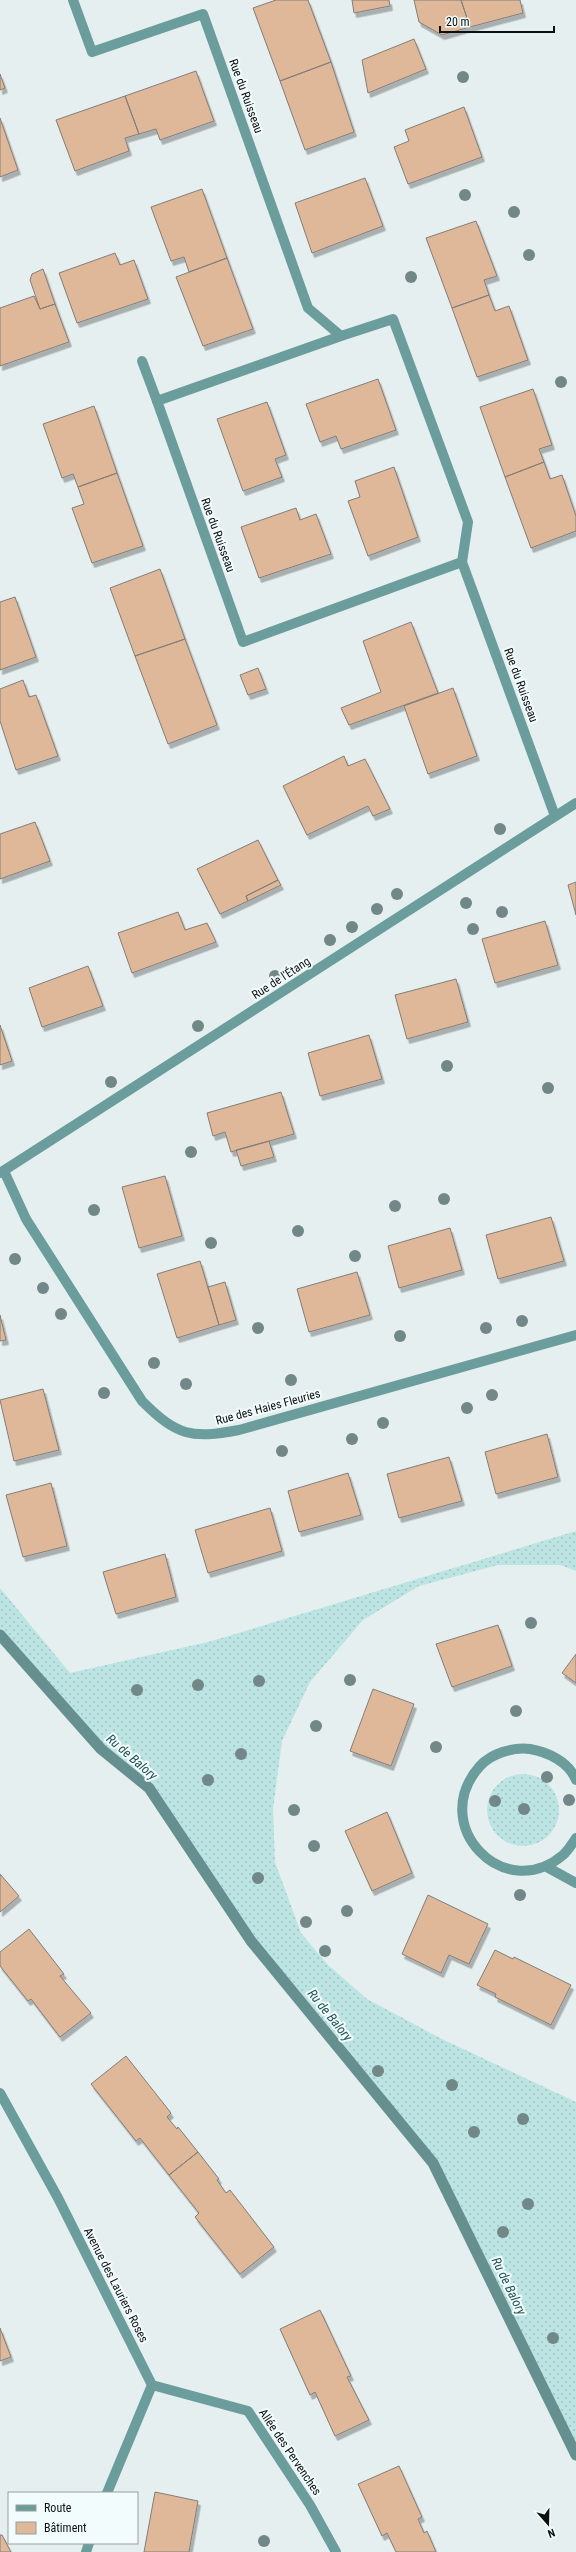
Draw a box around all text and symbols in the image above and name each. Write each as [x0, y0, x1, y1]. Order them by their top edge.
scale bar [440, 8, 554, 34]
text: 20 m [446, 15, 470, 29]
street label: Rue du Ruisseau [226, 57, 266, 135]
street label: Rue du Ruisseau [198, 496, 238, 574]
street label: Rue du Ruisseau [501, 646, 541, 724]
street label: Rue de l'Étang [249, 953, 313, 1002]
street label: Rue des Haies Fleuries [214, 1386, 322, 1428]
water label: Ru de Balory [104, 1731, 161, 1784]
water label: Ru de Balory [305, 1986, 356, 2044]
street label: Avenue des Lauriers Roses [81, 2225, 151, 2345]
water label: Ru de Balory [489, 2255, 530, 2318]
street label: Allée des Pervenches [256, 2406, 324, 2498]
legend [8, 2492, 138, 2544]
text: Route [44, 2501, 72, 2515]
north arrow [528, 2504, 568, 2544]
text: Bâtiment [44, 2521, 87, 2535]
text: N [546, 2526, 557, 2540]

